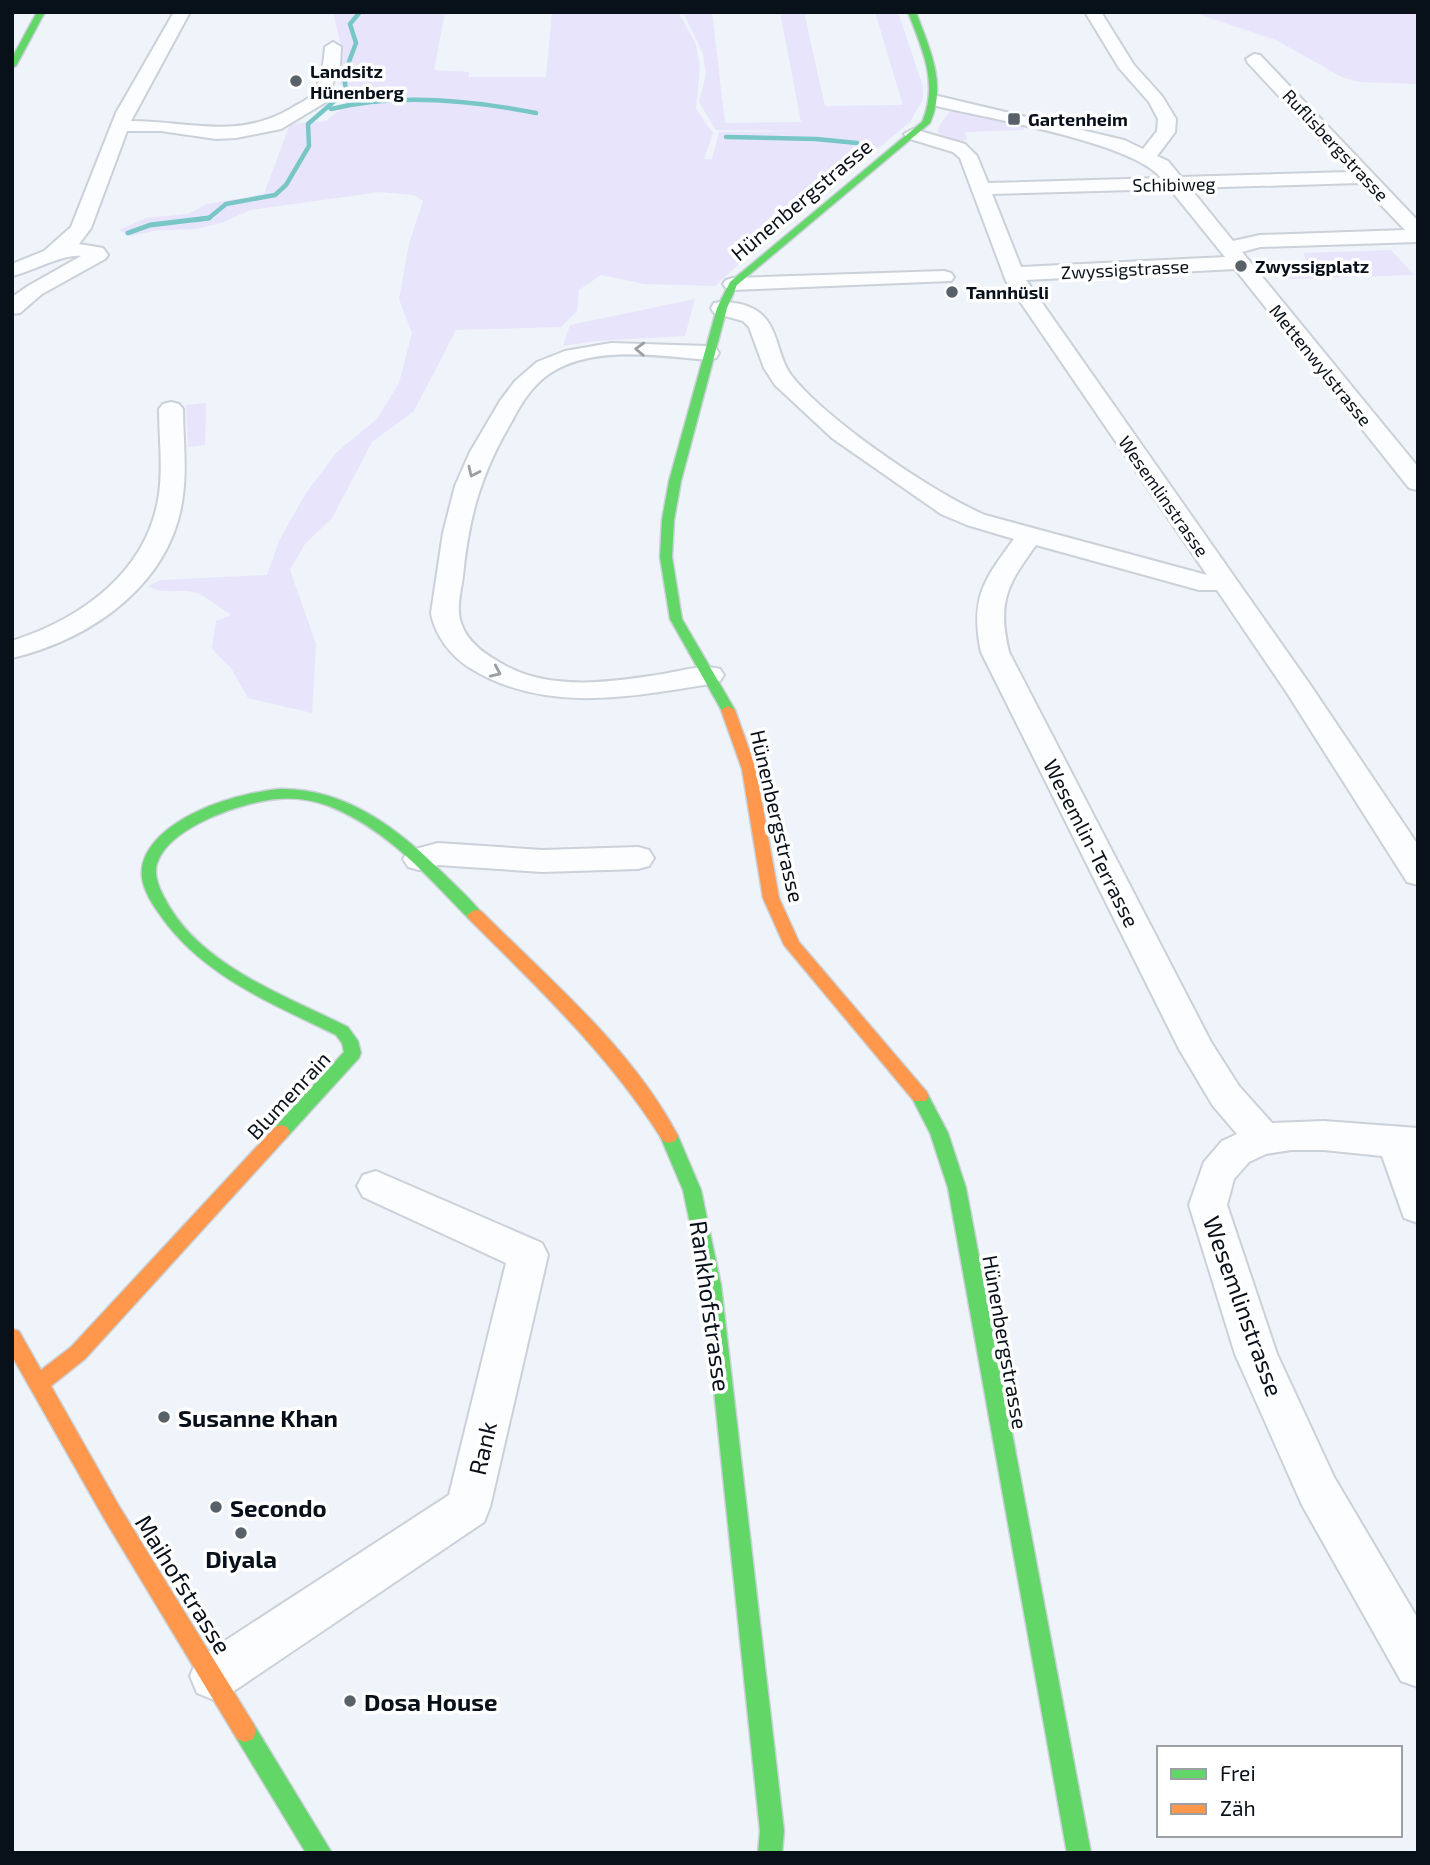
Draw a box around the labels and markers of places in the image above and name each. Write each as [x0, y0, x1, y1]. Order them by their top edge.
place label: Landsitz Hünenberg [310, 60, 404, 103]
marker: Landsitz Hünenberg [288, 73, 304, 89]
place label: Gartenheim [1028, 108, 1128, 130]
marker: Gartenheim [1006, 111, 1022, 127]
place label: Zwyssigplatz [1255, 255, 1369, 277]
marker: Zwyssigplatz [1233, 258, 1249, 274]
place label: Tannhüsli [966, 281, 1049, 303]
marker: Tannhüsli [944, 284, 960, 300]
place label: Susanne Khan [178, 1403, 338, 1432]
marker: Susanne Khan [156, 1409, 172, 1425]
place label: Secondo [230, 1493, 327, 1522]
marker: Secondo [208, 1499, 224, 1515]
marker: Diyala [233, 1525, 249, 1541]
place label: Diyala [205, 1544, 277, 1573]
place label: Dosa House [364, 1687, 497, 1716]
marker: Dosa House [342, 1693, 358, 1709]

